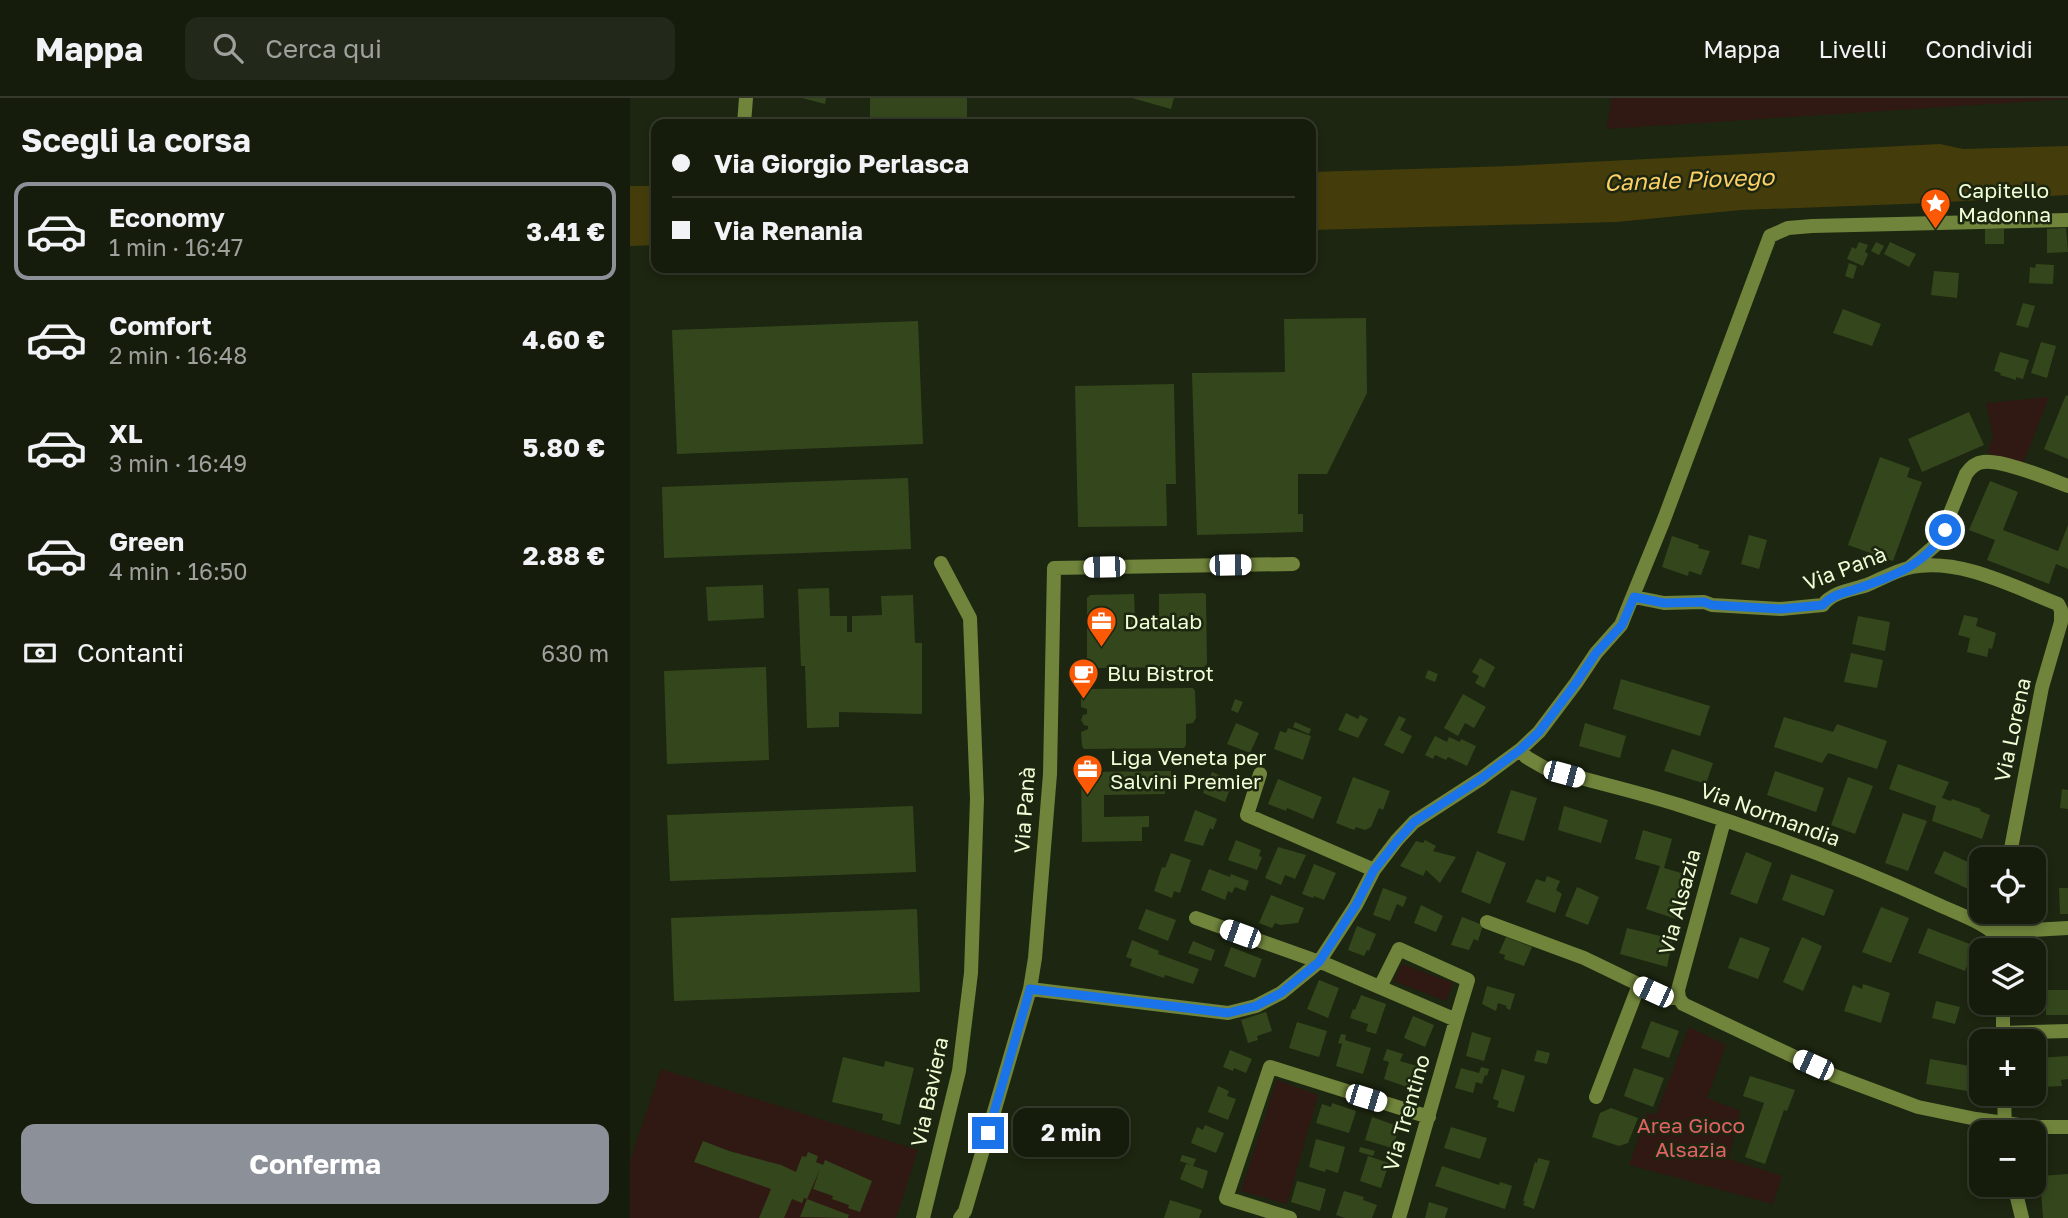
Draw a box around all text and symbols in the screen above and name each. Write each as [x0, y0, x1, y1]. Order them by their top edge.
search box [185, 17, 675, 80]
text: Mappa [35, 29, 143, 68]
icon: search [209, 29, 247, 67]
text: Cerca qui [265, 33, 382, 64]
text: Mappa [1703, 34, 1780, 63]
text: Livelli [1818, 34, 1887, 63]
text: Condividi [1925, 34, 2033, 63]
text: Scegli la corsa [21, 121, 251, 159]
text: Via Giorgio Perlasca [714, 148, 969, 179]
water label: Canale Piovego [1603, 162, 1776, 196]
place label: Capitello Madonna [1958, 177, 2051, 227]
place icon: Capitello Madonna [1918, 186, 1952, 230]
icon: car [25, 200, 88, 263]
text: Economy [109, 202, 225, 233]
text: Via Renania [714, 215, 863, 246]
text: 3.41 € [526, 216, 605, 247]
text: 1 min · 16:47 [109, 233, 243, 261]
icon: car [25, 308, 88, 371]
text: Comfort [109, 310, 212, 341]
text: 4.60 € [522, 324, 605, 355]
text: 2 min · 16:48 [109, 341, 247, 369]
icon: car [25, 416, 88, 479]
text: XL [109, 418, 143, 449]
text: 5.80 € [522, 432, 605, 463]
text: 3 min · 16:49 [109, 449, 247, 477]
route start [1929, 514, 1961, 546]
icon: car [25, 524, 88, 587]
text: Green [109, 526, 184, 557]
text: 2.88 € [523, 540, 605, 571]
street label: Via Panà [1799, 540, 1890, 596]
car [1209, 554, 1252, 576]
car [1083, 556, 1126, 578]
text: 4 min · 16:50 [109, 557, 247, 585]
office icon: Datalab [1084, 605, 1118, 649]
place label: Datalab [1124, 608, 1202, 634]
icon: cash [21, 634, 59, 672]
text: Contanti [77, 637, 184, 668]
text: 630 m [541, 639, 609, 667]
cafe icon: Blu Bistrot [1067, 657, 1101, 701]
place label: Blu Bistrot [1107, 660, 1214, 686]
street label: Via Lorena [1988, 675, 2036, 784]
place label: Liga Veneta per Salvini Premier [1110, 744, 1267, 794]
office icon: Liga Veneta per Salvini Premier [1070, 753, 1104, 797]
car [1541, 758, 1588, 790]
street label: Via Panà [1008, 766, 1040, 854]
street label: Via Normandia [1697, 777, 1844, 851]
street label: Via Alsazia [1652, 846, 1706, 957]
map controls [1969, 847, 2046, 1197]
button: locate [1969, 847, 2046, 924]
car [1217, 917, 1264, 951]
button: layers [1969, 938, 2046, 1015]
car [1630, 974, 1677, 1010]
button: + [1969, 1029, 2046, 1106]
street label: Via Baviera [905, 1034, 953, 1149]
car [1790, 1047, 1837, 1083]
street label: Via Trentino [1377, 1051, 1435, 1174]
car [1343, 1082, 1390, 1114]
callout: 2 min [1012, 1108, 1128, 1158]
park label: Area Gioco Alsazia [1637, 1112, 1745, 1162]
route end [972, 1117, 1004, 1149]
text: 2 min [1041, 1118, 1101, 1146]
button: − [1969, 1120, 2046, 1197]
button: Conferma [21, 1124, 609, 1204]

